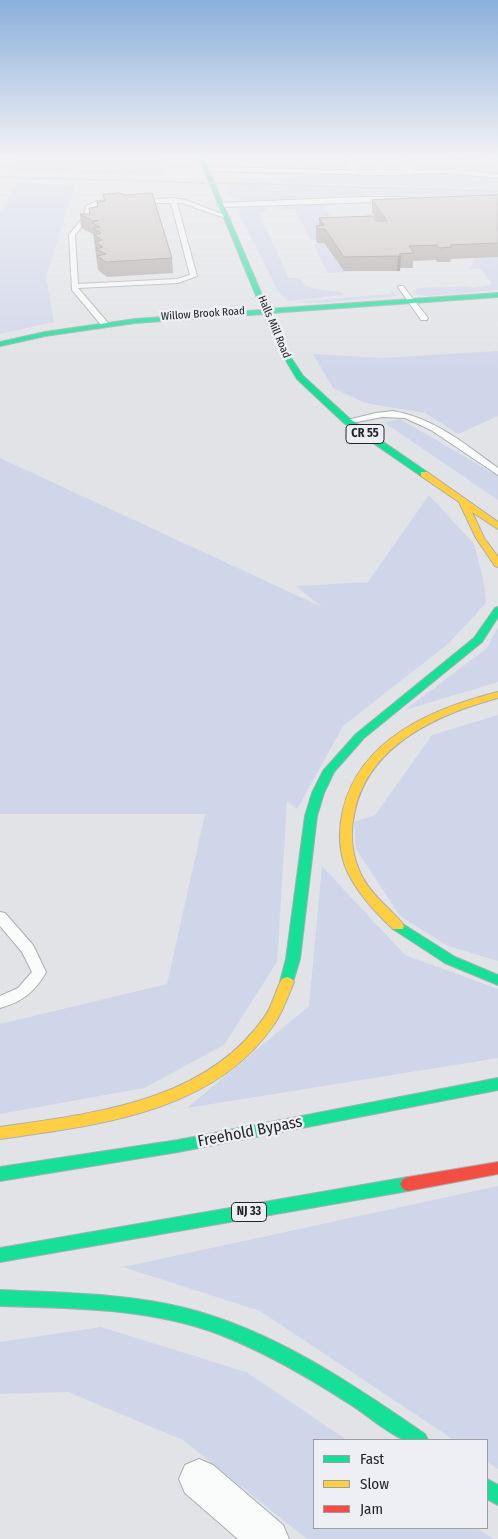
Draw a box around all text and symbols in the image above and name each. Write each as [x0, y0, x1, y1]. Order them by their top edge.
street label: Halls Mill Road [255, 294, 293, 360]
street label: Willow Brook Road [161, 304, 245, 324]
road number: CR 55 [346, 424, 384, 444]
street label: Freehold Bypass [196, 1112, 304, 1152]
road number: NJ 33 [232, 1202, 266, 1222]
legend [313, 1439, 488, 1529]
text: Fast [360, 1450, 384, 1468]
text: Slow [360, 1475, 389, 1493]
text: Jam [360, 1500, 383, 1518]

